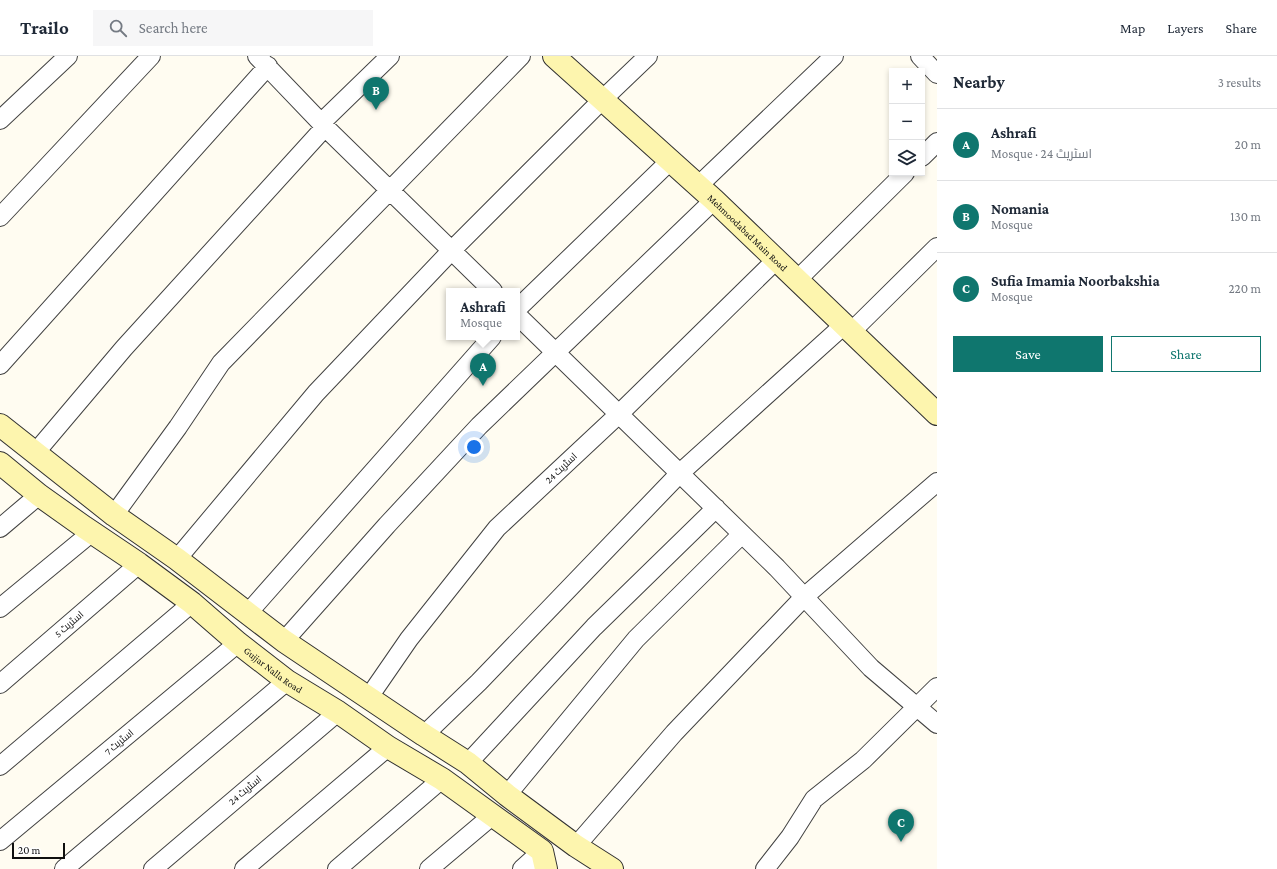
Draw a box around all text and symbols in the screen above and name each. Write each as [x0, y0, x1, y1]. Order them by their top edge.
search box [93, 10, 373, 46]
text: Trailo [20, 17, 69, 38]
icon: search [107, 17, 129, 39]
text: Search here [139, 20, 208, 36]
text: Map [1120, 20, 1145, 36]
text: Layers [1167, 20, 1204, 36]
text: Share [1226, 20, 1257, 36]
map controls [889, 68, 925, 176]
button: + [889, 68, 925, 104]
text: Nearby [953, 73, 1005, 92]
text: 3 results [1218, 75, 1261, 90]
pin: B [363, 77, 389, 110]
button: − [889, 104, 925, 140]
text: Ashrafi [991, 125, 1036, 141]
text: A [962, 137, 970, 152]
text: 20 m [1235, 137, 1261, 152]
button: layers [889, 140, 925, 176]
text: Mosque · اسٹریٹ 24 [991, 146, 1092, 161]
street label: Mehmoodabad Main Road [706, 192, 790, 274]
text: Nomania [991, 201, 1049, 217]
text: B [962, 209, 970, 224]
text: 130 m [1230, 209, 1261, 224]
text: Mosque [991, 217, 1033, 232]
text: Sufia Imamia Noorbakshia [991, 273, 1160, 289]
text: C [962, 281, 970, 296]
text: 220 m [1228, 281, 1261, 296]
popup [446, 288, 520, 340]
text: Mosque [991, 289, 1033, 304]
text: Ashrafi [460, 299, 506, 315]
text: Mosque [460, 315, 502, 330]
button: Save [953, 336, 1103, 372]
button: Share [1111, 336, 1261, 372]
pin: A [470, 353, 496, 386]
your location [464, 437, 484, 457]
street label: اسٹریٹ 24 [543, 451, 579, 485]
street label: اسٹریٹ 5 [52, 609, 86, 639]
street label: Gujjar Nalla Road [242, 644, 305, 695]
street label: اسٹریٹ 7 [102, 727, 136, 757]
street label: اسٹریٹ 24 [226, 773, 264, 807]
pin: C [888, 809, 914, 842]
scale bar [12, 841, 65, 860]
text: 20 m [18, 844, 40, 856]

